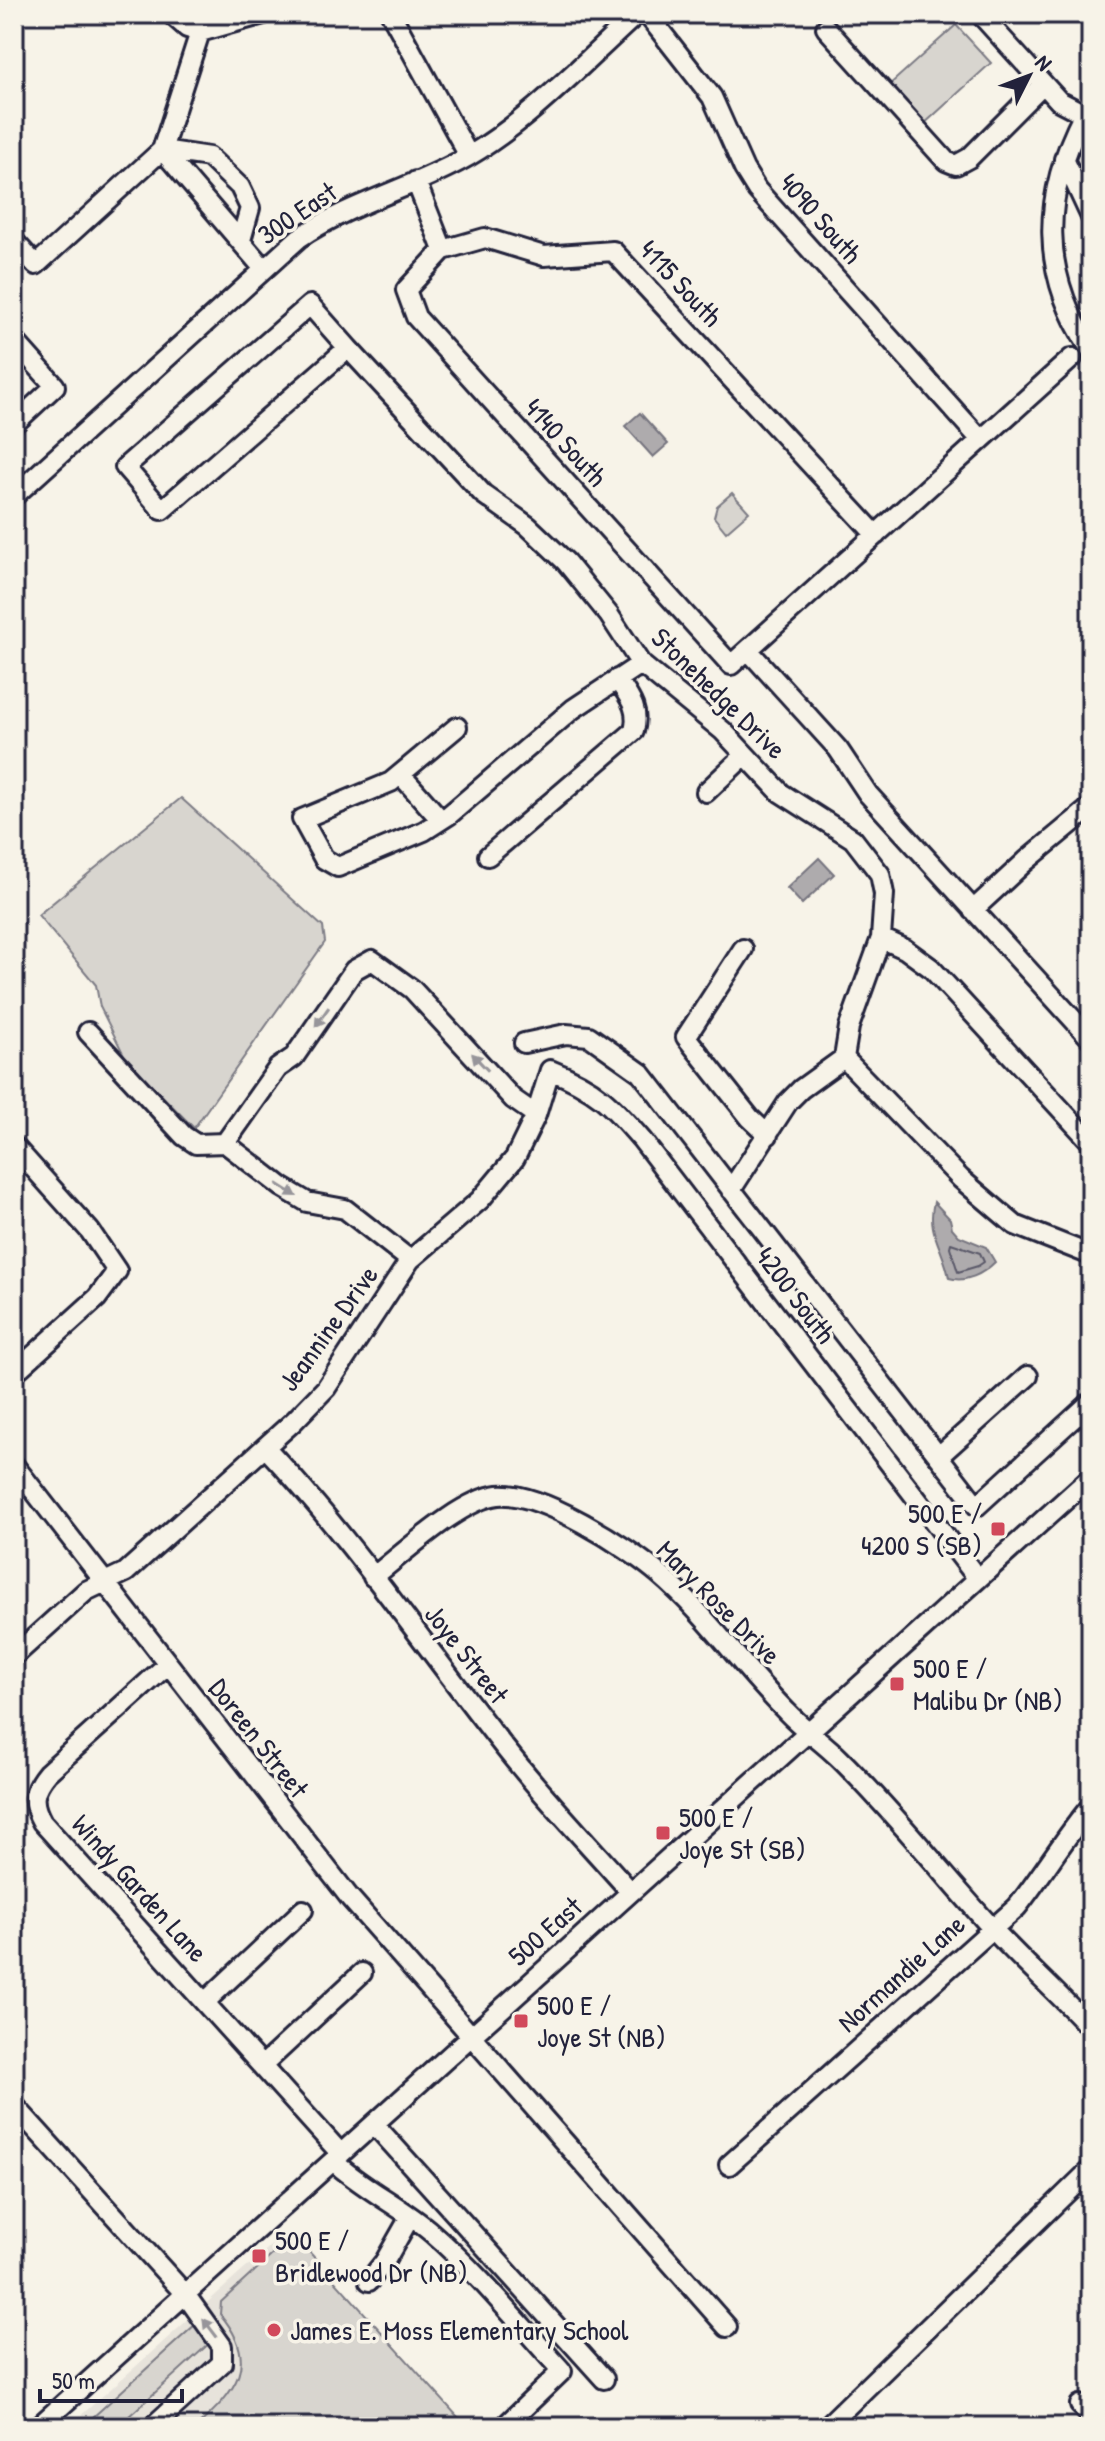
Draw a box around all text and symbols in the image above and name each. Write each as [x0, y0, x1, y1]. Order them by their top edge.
north arrow [989, 36, 1069, 116]
text: N [1029, 48, 1059, 77]
street label: 4090 South [771, 164, 871, 272]
street label: 300 East [250, 172, 344, 253]
street label: 4115 South [631, 231, 731, 335]
street label: 4140 South [516, 390, 616, 495]
street label: Stonehedge Drive [643, 619, 795, 767]
one-way arrow [315, 1007, 330, 1028]
one-way arrow [471, 1053, 489, 1072]
one-way arrow [277, 1182, 298, 1197]
street label: 4200 South [747, 1239, 845, 1351]
street label: Jeannine Drive [269, 1257, 387, 1399]
place label: 500 E / 4200 S (SB) [861, 1494, 982, 1564]
marker: 500 E / 4200 S (SB) [989, 1520, 1007, 1538]
street label: Mary Rose Drive [648, 1531, 790, 1673]
street label: Joye Street [416, 1596, 518, 1712]
place label: 500 E / Malibu Dr (NB) [913, 1649, 1063, 1719]
street label: Doreen Street [200, 1670, 318, 1806]
marker: 500 E / Malibu Dr (NB) [888, 1675, 906, 1693]
place label: 500 E / Joye St (SB) [679, 1798, 806, 1868]
street label: Windy Garden Lane [63, 1806, 217, 1970]
marker: 500 E / Joye St (SB) [654, 1824, 672, 1842]
street label: 500 East [500, 1887, 590, 1974]
street label: Normandie Lane [829, 1905, 973, 2041]
place label: 500 E / Joye St (NB) [537, 1986, 666, 2056]
marker: 500 E / Joye St (NB) [512, 2012, 530, 2030]
place label: 500 E / Bridlewood Dr (NB) [275, 2221, 468, 2291]
marker: 500 E / Bridlewood Dr (NB) [250, 2247, 268, 2265]
place label: James E. Moss Elementary School [290, 2311, 629, 2349]
one-way arrow [202, 2317, 218, 2338]
marker: James E. Moss Elementary School [265, 2321, 283, 2339]
scale bar [40, 2353, 182, 2403]
text: 50 m [52, 2364, 95, 2396]

